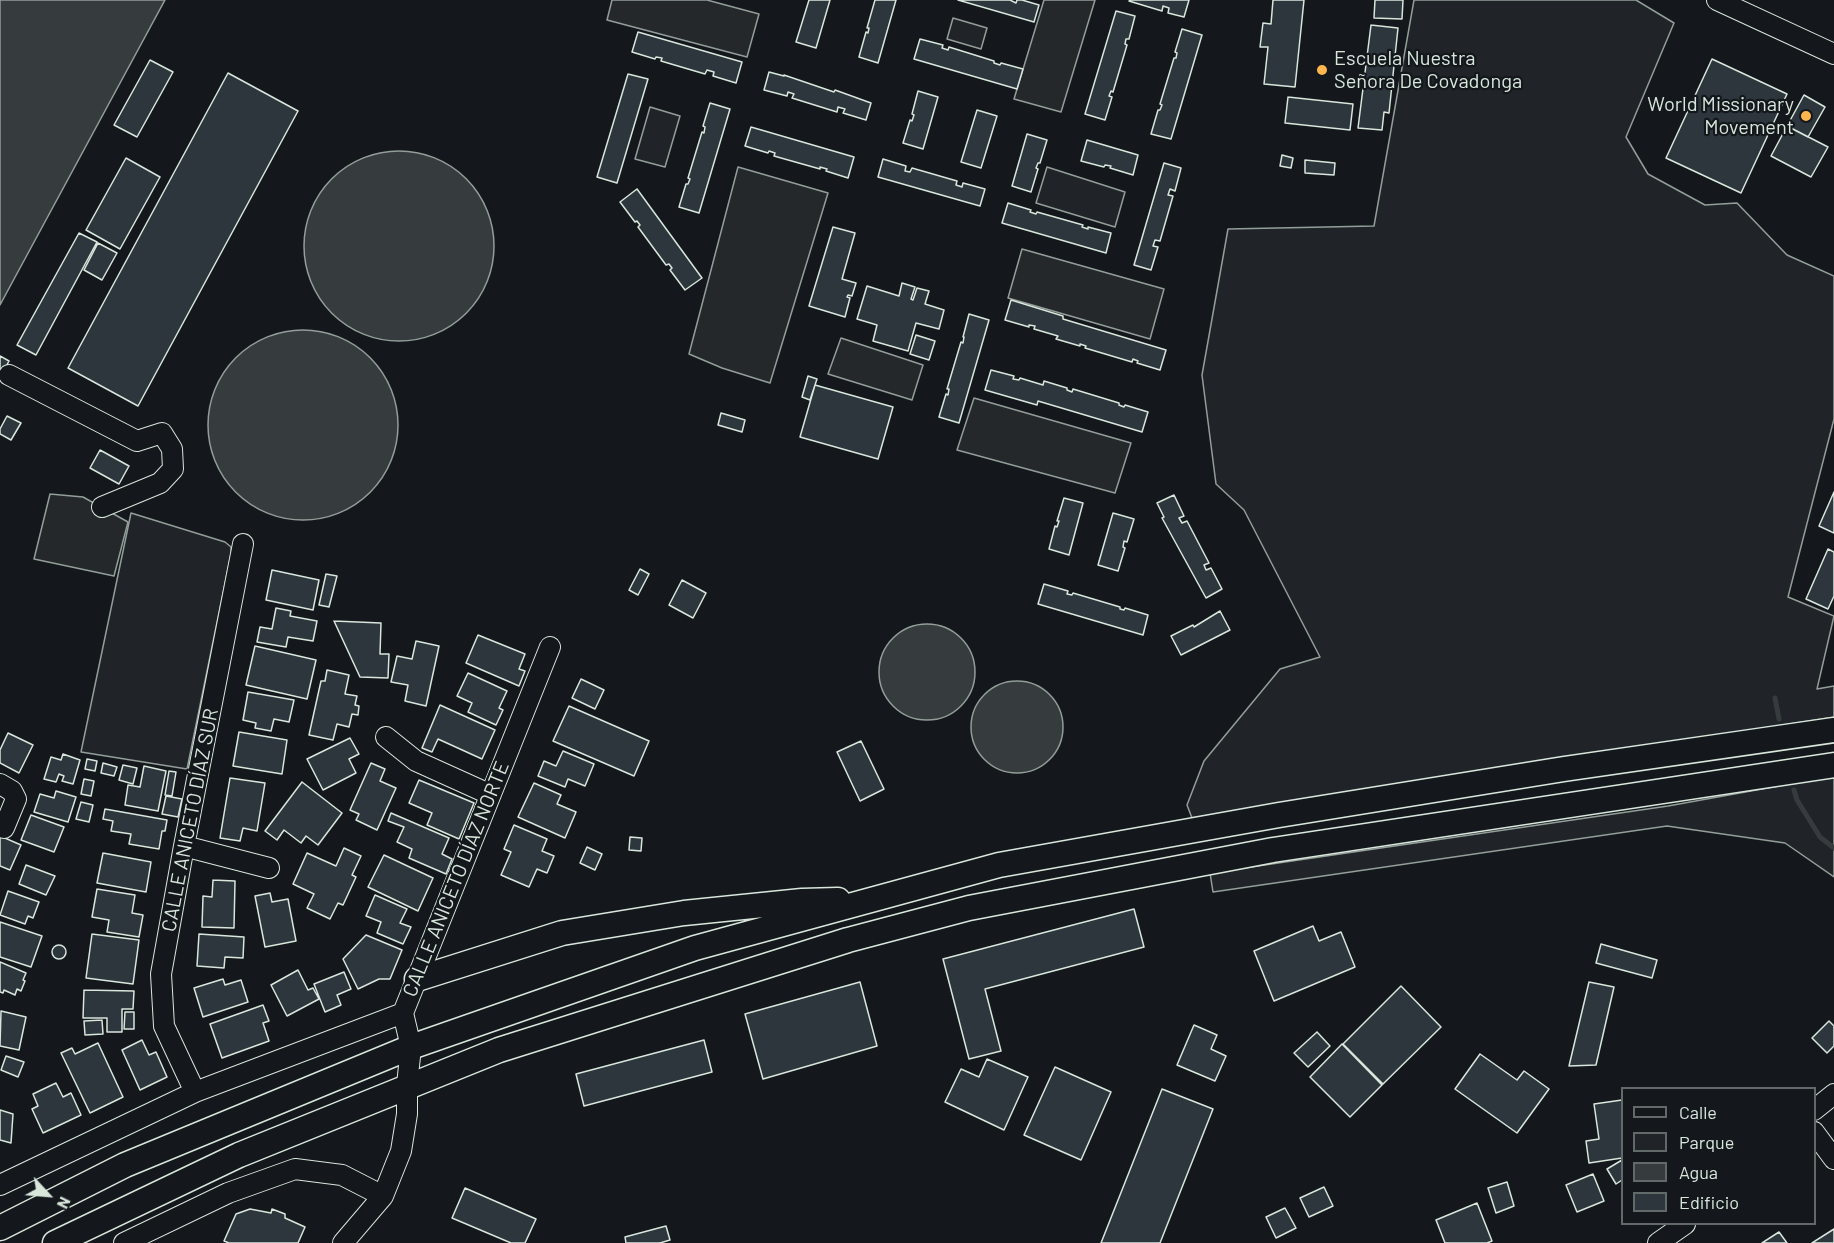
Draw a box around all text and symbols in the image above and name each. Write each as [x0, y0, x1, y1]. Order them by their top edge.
place label: Escuela Nuestra Señora De Covadonga [1334, 46, 1522, 93]
marker: Escuela Nuestra Señora De Covadonga [1315, 63, 1329, 77]
place label: World Missionary Movement [1647, 92, 1794, 139]
marker: World Missionary Movement [1799, 109, 1813, 123]
street label: CALLE ANICETO DÍAZ SUR [157, 706, 223, 934]
street label: CALLE ANICETO DÍAZ NORTE [398, 758, 514, 1000]
legend [1621, 1087, 1816, 1225]
text: Calle [1679, 1101, 1717, 1123]
text: Parque [1679, 1131, 1734, 1153]
text: Agua [1679, 1161, 1718, 1183]
north arrow [18, 1165, 78, 1225]
text: Edificio [1679, 1191, 1739, 1213]
text: N [54, 1194, 76, 1212]

